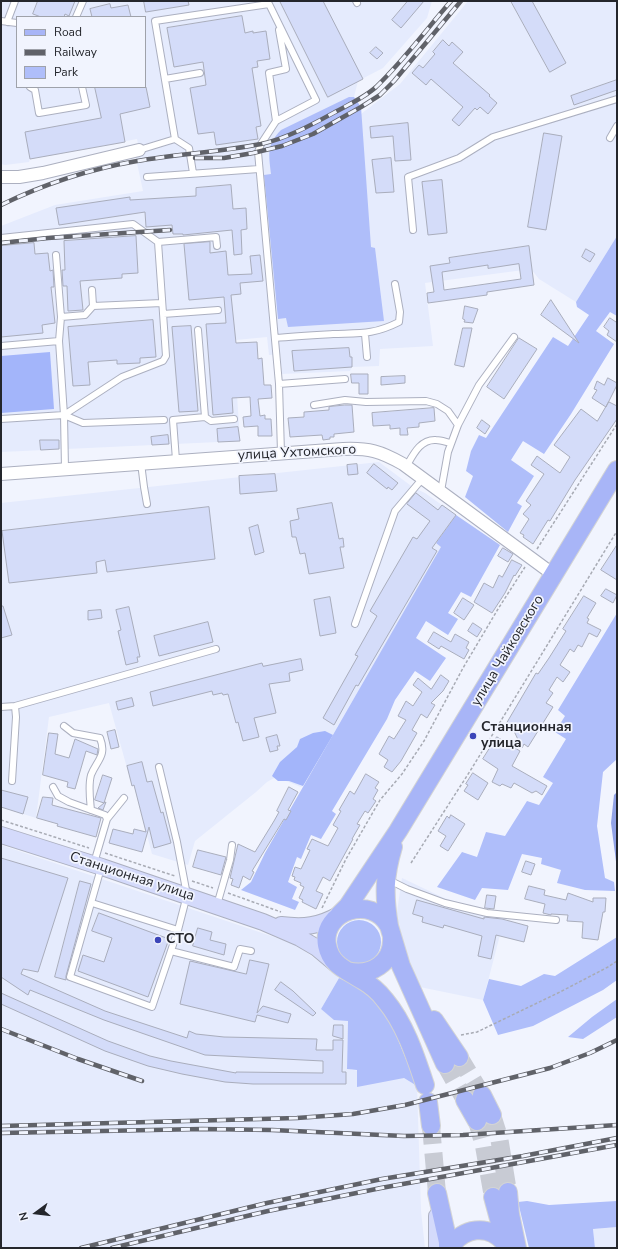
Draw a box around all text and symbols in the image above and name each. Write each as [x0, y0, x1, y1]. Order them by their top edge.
legend [16, 16, 146, 88]
text: Road [54, 24, 82, 40]
text: Railway [54, 44, 97, 60]
text: Park [54, 64, 78, 80]
street label: улица Ухтомского [237, 442, 357, 464]
street label: улица Чайковского [468, 592, 548, 710]
place label: Станционная улица [481, 720, 572, 752]
marker: Станционная улица [468, 731, 478, 741]
street label: Станционная улица [68, 849, 196, 905]
place label: СТО [166, 932, 195, 948]
marker: СТО [153, 935, 163, 945]
north arrow [16, 1193, 56, 1233]
text: N [16, 1210, 32, 1222]

